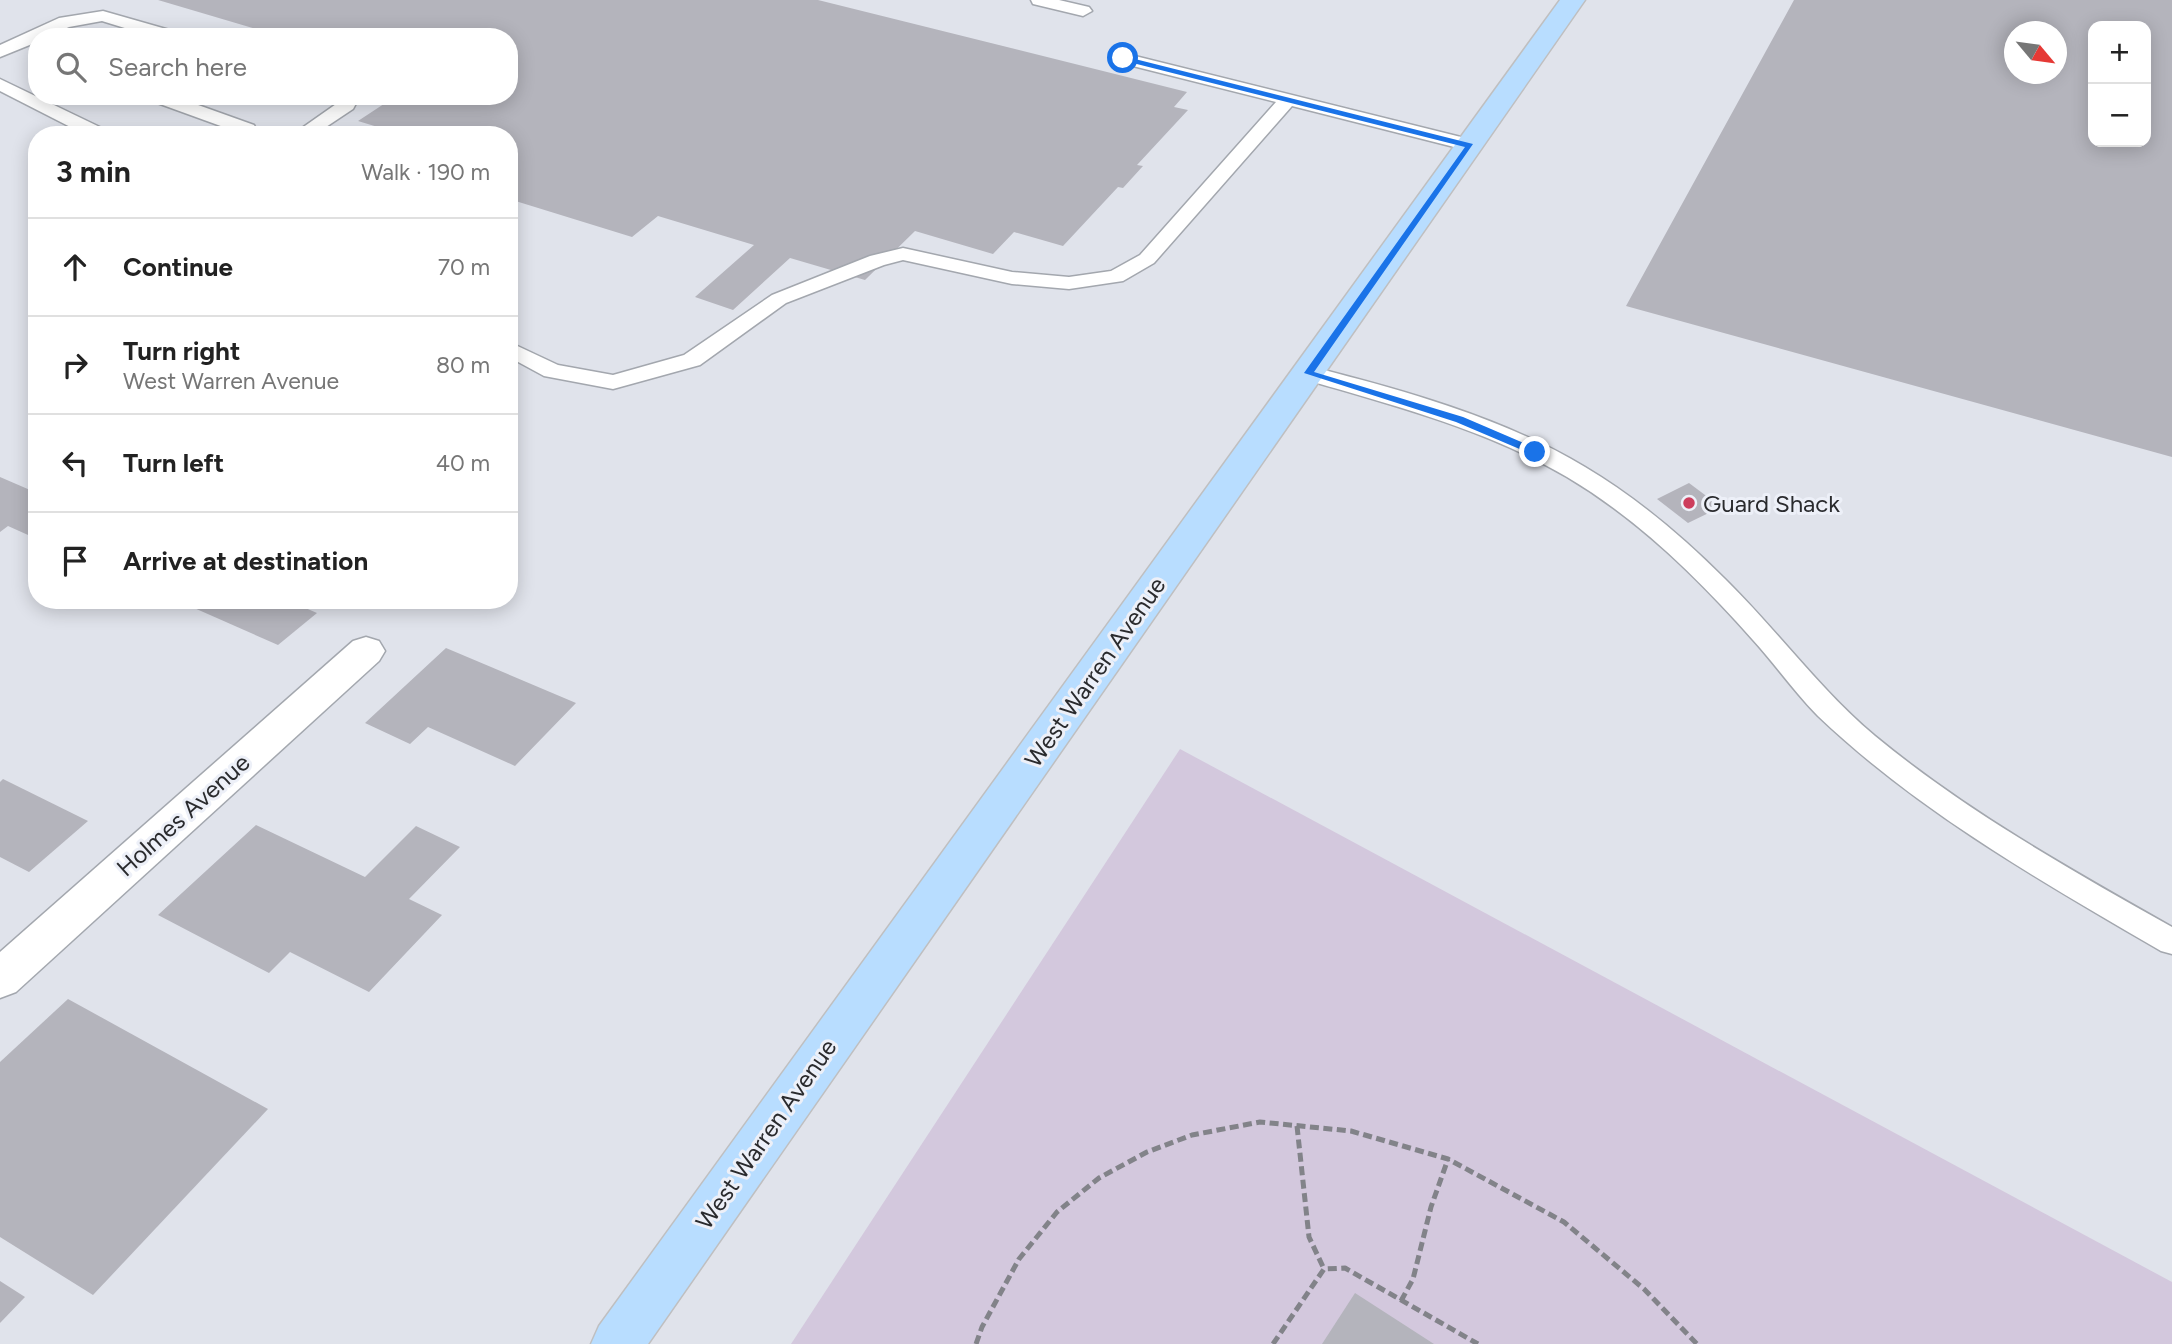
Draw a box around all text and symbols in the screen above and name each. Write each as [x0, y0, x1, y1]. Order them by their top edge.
north arrow [2004, 21, 2067, 84]
map controls [2088, 21, 2151, 147]
button: + [2088, 21, 2151, 84]
search box [28, 28, 518, 105]
route start [1107, 42, 1138, 73]
icon: search [52, 48, 90, 86]
text: Search here [108, 51, 247, 83]
button: − [2088, 84, 2151, 147]
text: 3 min [56, 153, 131, 190]
text: Walk · 190 m [361, 158, 490, 186]
icon: ahead [56, 248, 94, 286]
text: Continue [123, 251, 233, 283]
text: 70 m [438, 253, 490, 281]
text: Turn right [123, 335, 240, 367]
icon: right [56, 346, 94, 384]
text: 80 m [436, 351, 490, 379]
text: West Warren Avenue [123, 367, 339, 395]
route end [1519, 436, 1550, 467]
icon: left [56, 444, 94, 482]
text: Turn left [123, 447, 224, 479]
text: 40 m [436, 449, 490, 477]
place label: Guard Shack [1703, 489, 1840, 518]
marker: Guard Shack [1681, 495, 1697, 511]
icon: arrive [56, 542, 94, 580]
text: Arrive at destination [123, 545, 368, 577]
street label: West Warren Avenue [1018, 571, 1172, 773]
street label: Holmes Avenue [110, 748, 256, 882]
street label: West Warren Avenue [689, 1033, 843, 1235]

